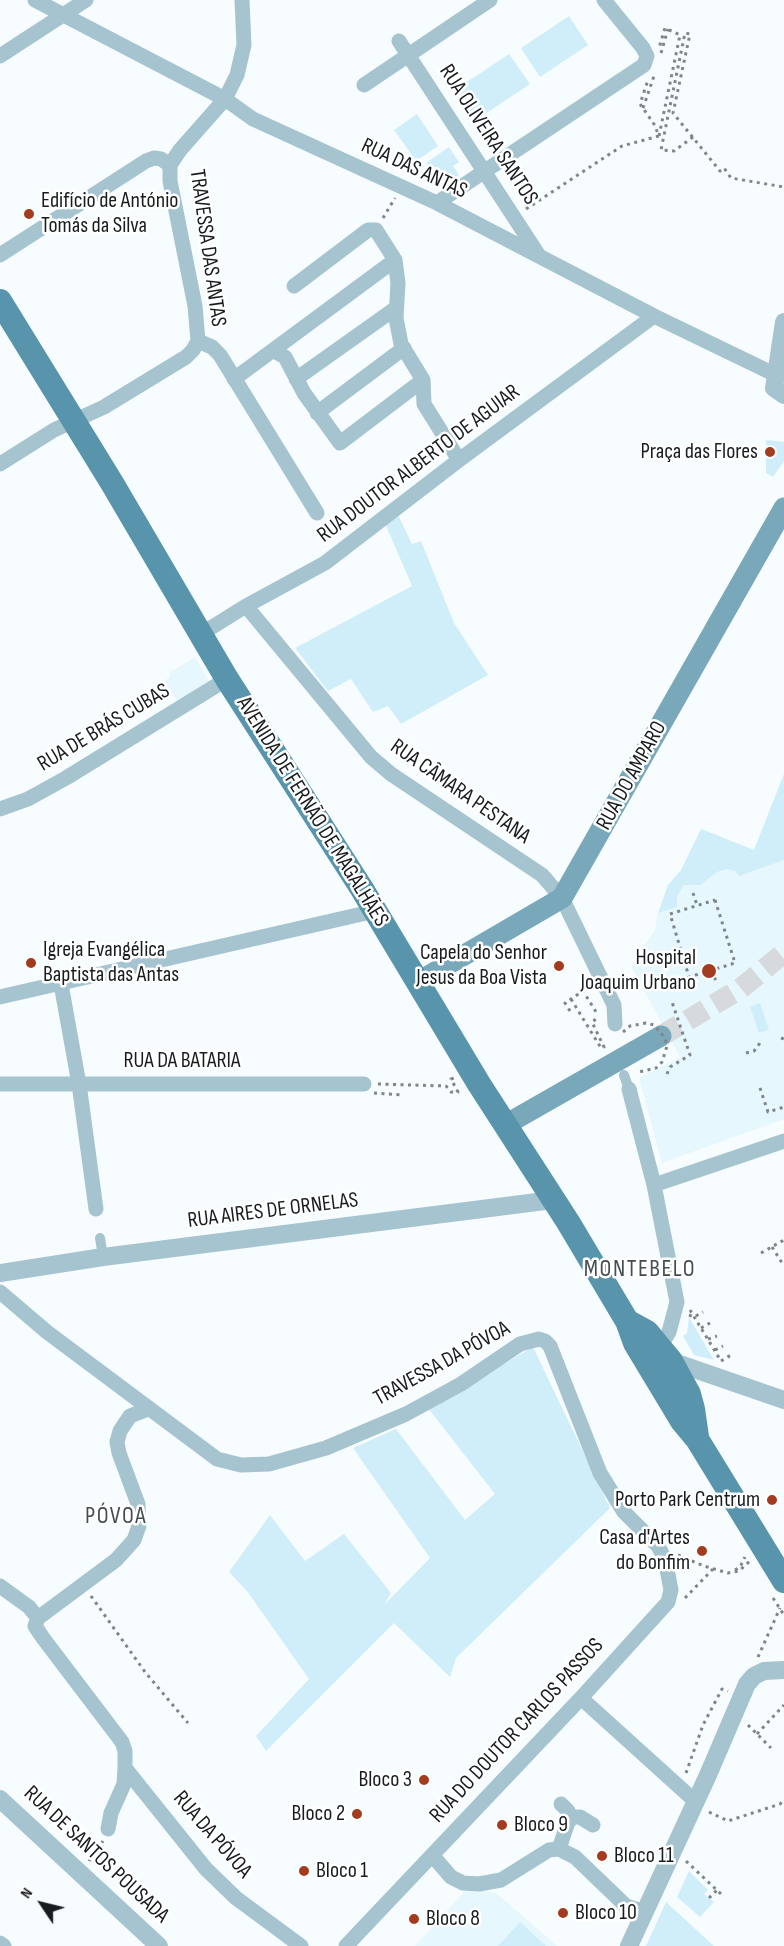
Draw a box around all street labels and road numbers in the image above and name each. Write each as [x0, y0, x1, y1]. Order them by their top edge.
street label: RUA OLIVEIRA SANTOS [433, 60, 543, 210]
street label: RUA DAS ANTAS [357, 133, 471, 205]
street label: TRAVESSA DAS ANTAS [183, 168, 231, 328]
street label: RUA DOUTOR ALBERTO DE AGUIAR [312, 379, 526, 549]
street label: RUA DE BRÁS CUBAS [33, 678, 175, 778]
street label: AVENIDA DE FERNÃO DE MAGALHÃES [230, 692, 394, 932]
street label: RUA DO AMPARO [591, 717, 673, 835]
street label: RUA CÂMARA PESTANA [385, 734, 535, 850]
street label: RUA DA BATARIA [124, 1048, 240, 1074]
street label: RUA AIRES DE ORNELAS [186, 1187, 360, 1235]
street label: TRAVESSA DA PÓVOA [369, 1316, 515, 1412]
street label: RUA DO DOUTOR CARLOS PASSOS [425, 1633, 609, 1829]
street label: RUA DE SANTOS POUSADA [18, 1781, 174, 1929]
street label: RUA DA PÓVOA [167, 1786, 257, 1884]

